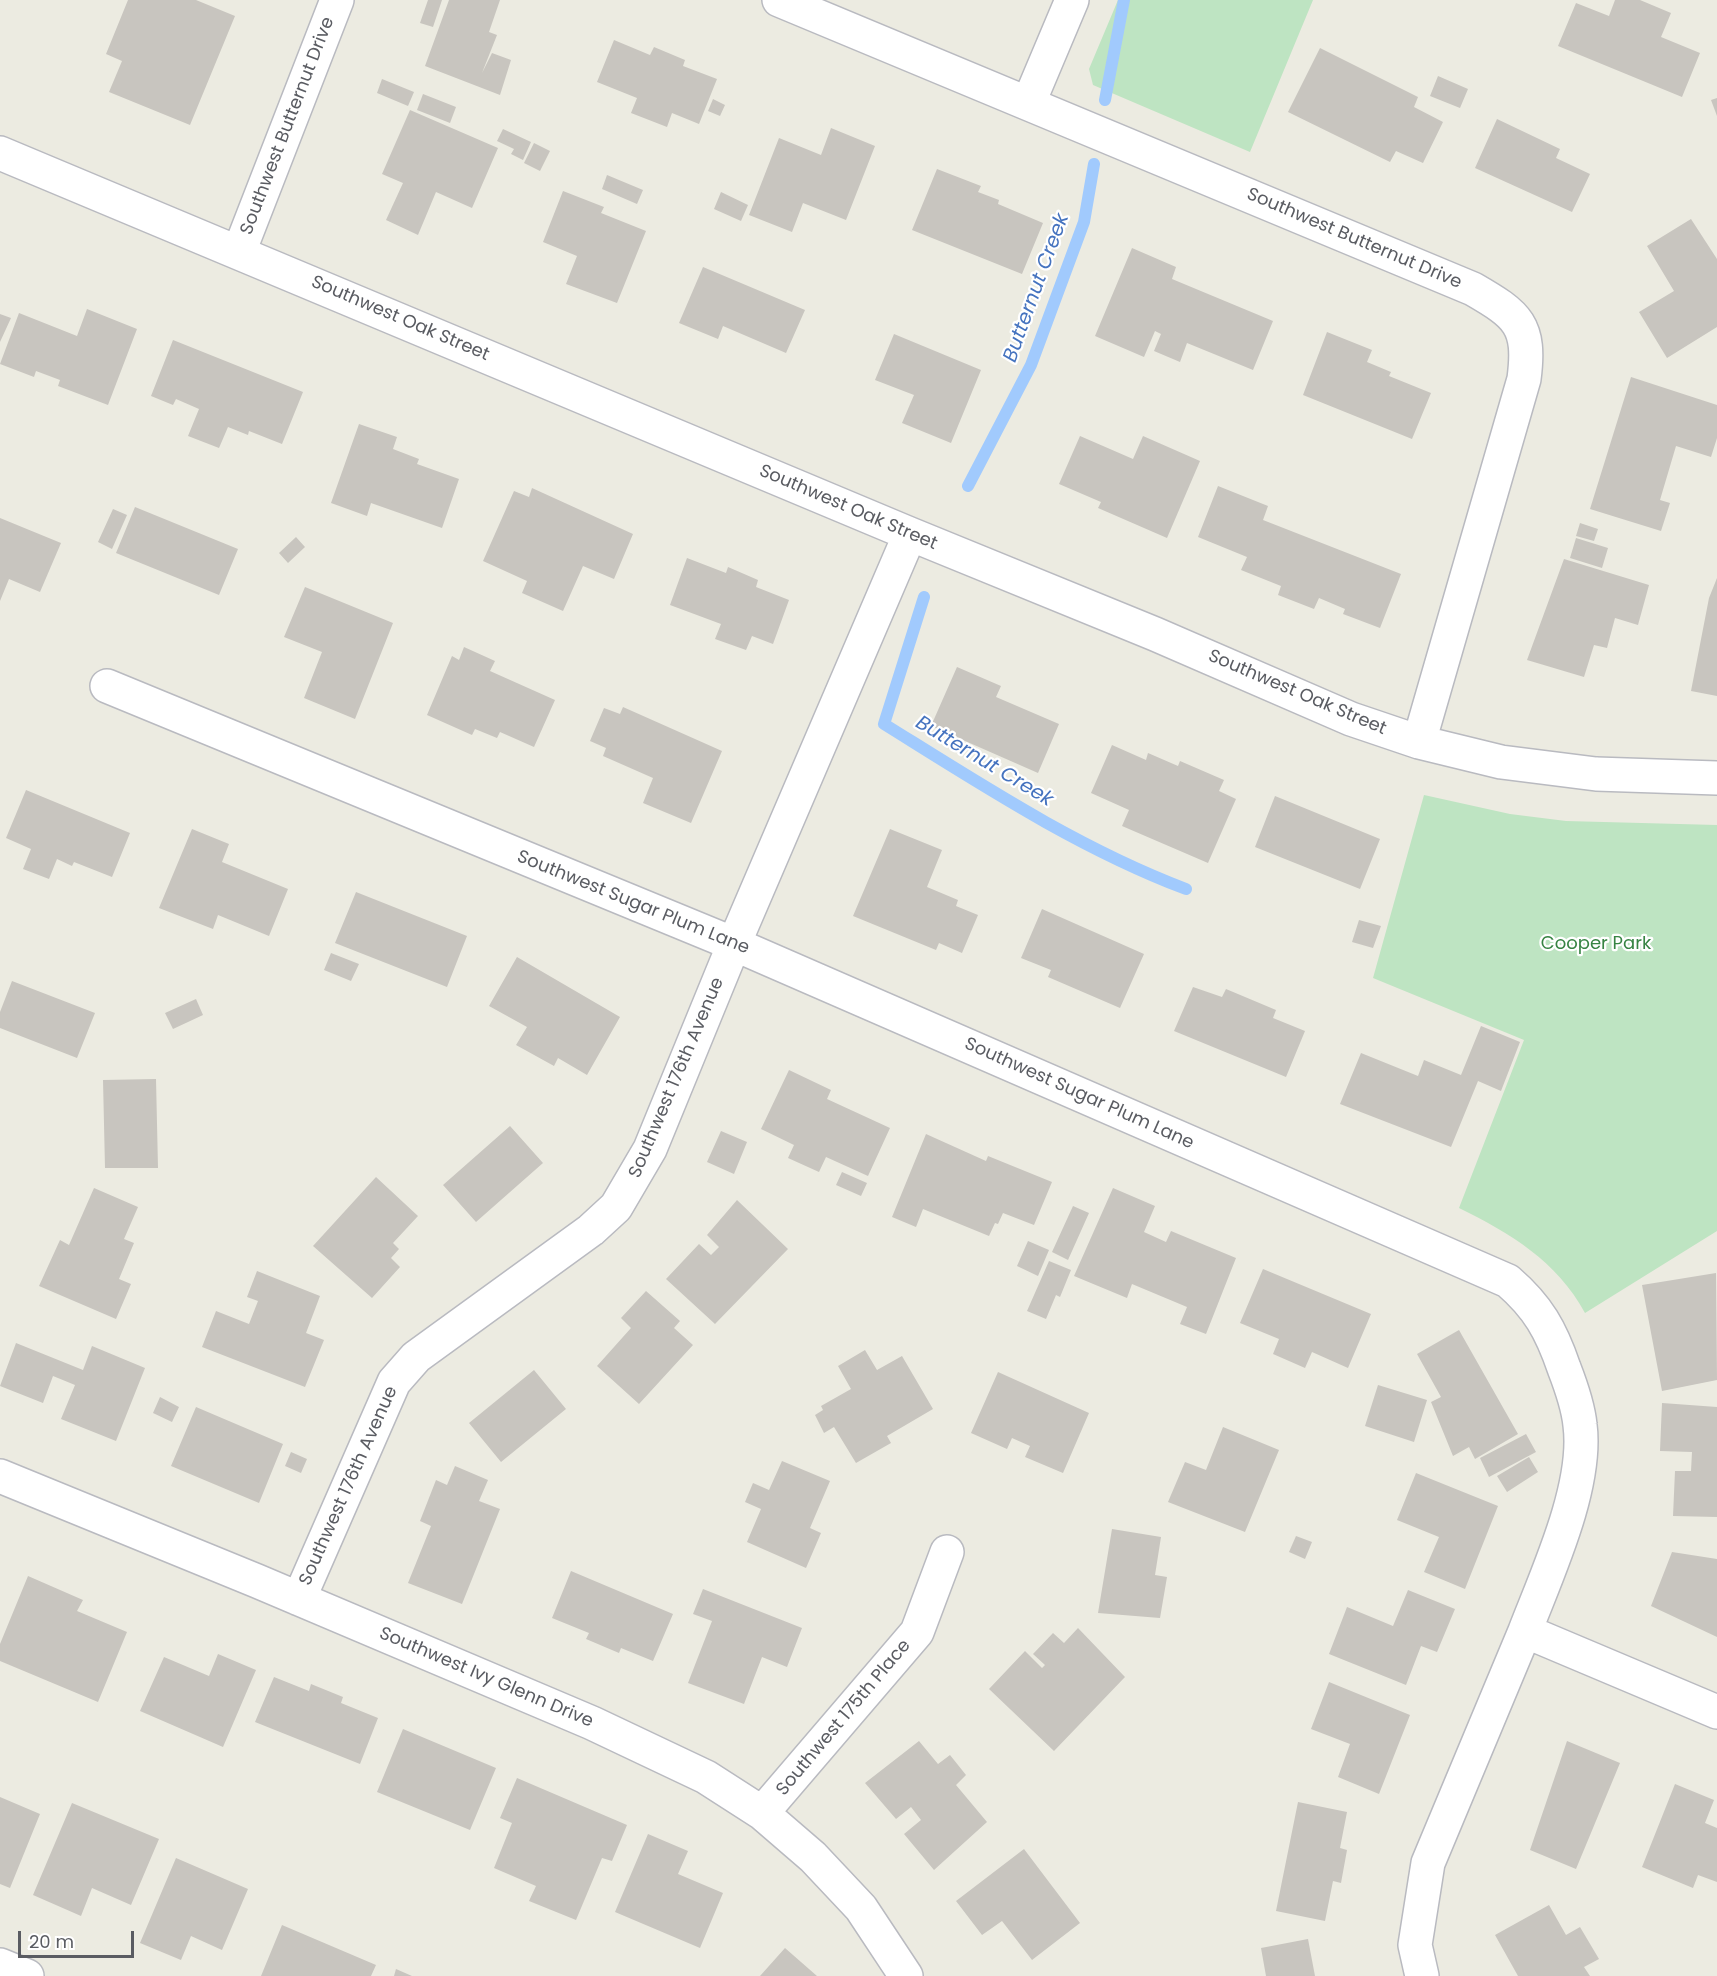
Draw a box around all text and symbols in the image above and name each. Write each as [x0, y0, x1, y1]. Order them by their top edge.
street label: Southwest Butternut Drive [236, 14, 340, 238]
street label: Southwest Butternut Drive [1243, 184, 1465, 294]
water label: Butternut Creek [999, 210, 1075, 366]
street label: Southwest Oak Street [308, 272, 492, 366]
street label: Southwest Oak Street [756, 461, 940, 555]
street label: Southwest Oak Street [1205, 646, 1389, 740]
water label: Butternut Creek [911, 711, 1057, 813]
street label: Southwest Sugar Plum Lane [514, 846, 752, 960]
park label: Cooper Park [1541, 933, 1651, 955]
street label: Southwest 176th Avenue [625, 974, 729, 1182]
street label: Southwest Sugar Plum Lane [961, 1034, 1197, 1154]
street label: Southwest 176th Avenue [295, 1383, 403, 1589]
street label: Southwest Ivy Glenn Drive [376, 1623, 596, 1733]
street label: Southwest 175th Place [772, 1636, 916, 1800]
scale bar [21, 1919, 136, 1957]
text: 20 m [29, 1929, 74, 1954]

